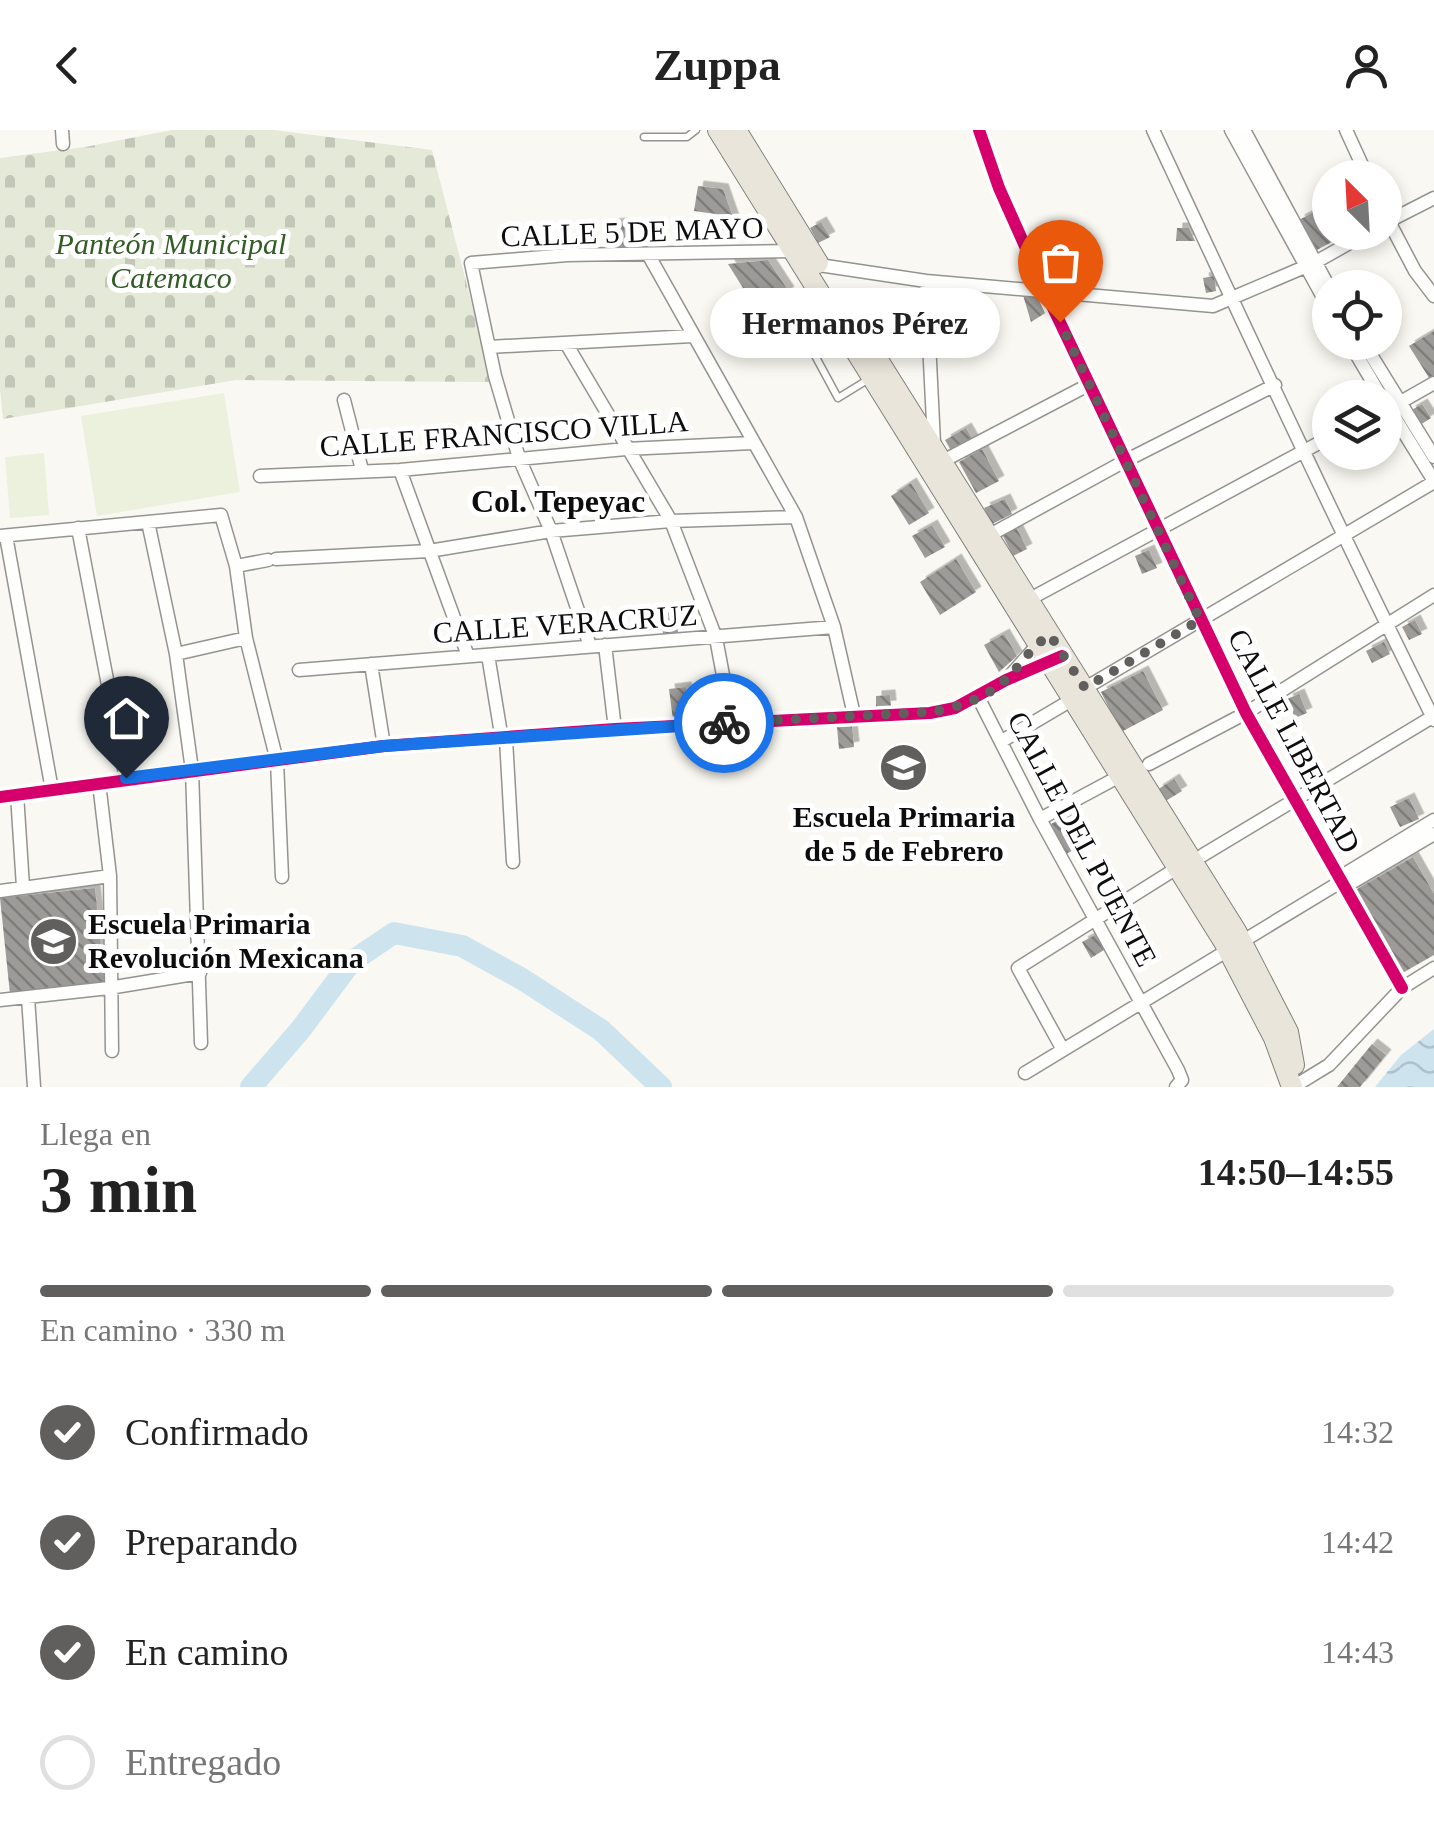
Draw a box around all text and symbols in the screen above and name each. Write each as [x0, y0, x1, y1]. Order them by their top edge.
icon: back [40, 38, 95, 93]
icon: person [1339, 38, 1394, 93]
text: Zuppa [653, 40, 781, 90]
north arrow [1312, 160, 1402, 250]
map controls [1312, 160, 1402, 470]
street label: CALLE 5 DE MAYO [500, 210, 764, 253]
pin [1018, 220, 1103, 323]
park label: Panteón Municipal Catemaco [55, 227, 286, 294]
icon: bag [1033, 235, 1088, 290]
button: locate [1312, 270, 1402, 360]
callout: Hermanos Pérez [710, 287, 1000, 357]
text: Hermanos Pérez [742, 305, 968, 341]
button: layers [1312, 380, 1402, 470]
street label: CALLE FRANCISCO VILLA [319, 404, 690, 463]
district label: Col. Tepeyac [471, 483, 645, 519]
street label: CALLE VERACRUZ [431, 598, 698, 649]
street label: CALLE LIBERTAD [1222, 623, 1367, 858]
courier [674, 673, 774, 773]
pin [84, 676, 169, 779]
icon: home [99, 691, 154, 746]
icon: bike [697, 696, 752, 751]
street label: CALLE DEL PUENTE [1001, 706, 1164, 972]
school or university icon: Escuela Primaria de 5 de Febrero [878, 742, 930, 794]
place label: Escuela Primaria de 5 de Febrero [793, 800, 1015, 867]
place label: Escuela Primaria Revolución Mexicana [88, 907, 364, 974]
school or university icon: Escuela Primaria Revolución Mexicana [27, 915, 79, 967]
text: Llega en [40, 1116, 151, 1152]
text: 14:50–14:55 [1198, 1151, 1394, 1193]
text: 3 min [40, 1154, 197, 1226]
text: En camino · 330 m [40, 1312, 285, 1348]
icon: check [40, 1405, 95, 1460]
text: Confirmado [125, 1411, 309, 1453]
text: 14:32 [1321, 1414, 1394, 1450]
icon: check [40, 1515, 95, 1570]
text: Preparando [125, 1521, 298, 1563]
text: 14:42 [1321, 1524, 1394, 1560]
icon: check [40, 1625, 95, 1680]
text: En camino [125, 1631, 289, 1673]
text: 14:43 [1321, 1634, 1394, 1670]
text: Entregado [125, 1741, 281, 1783]

